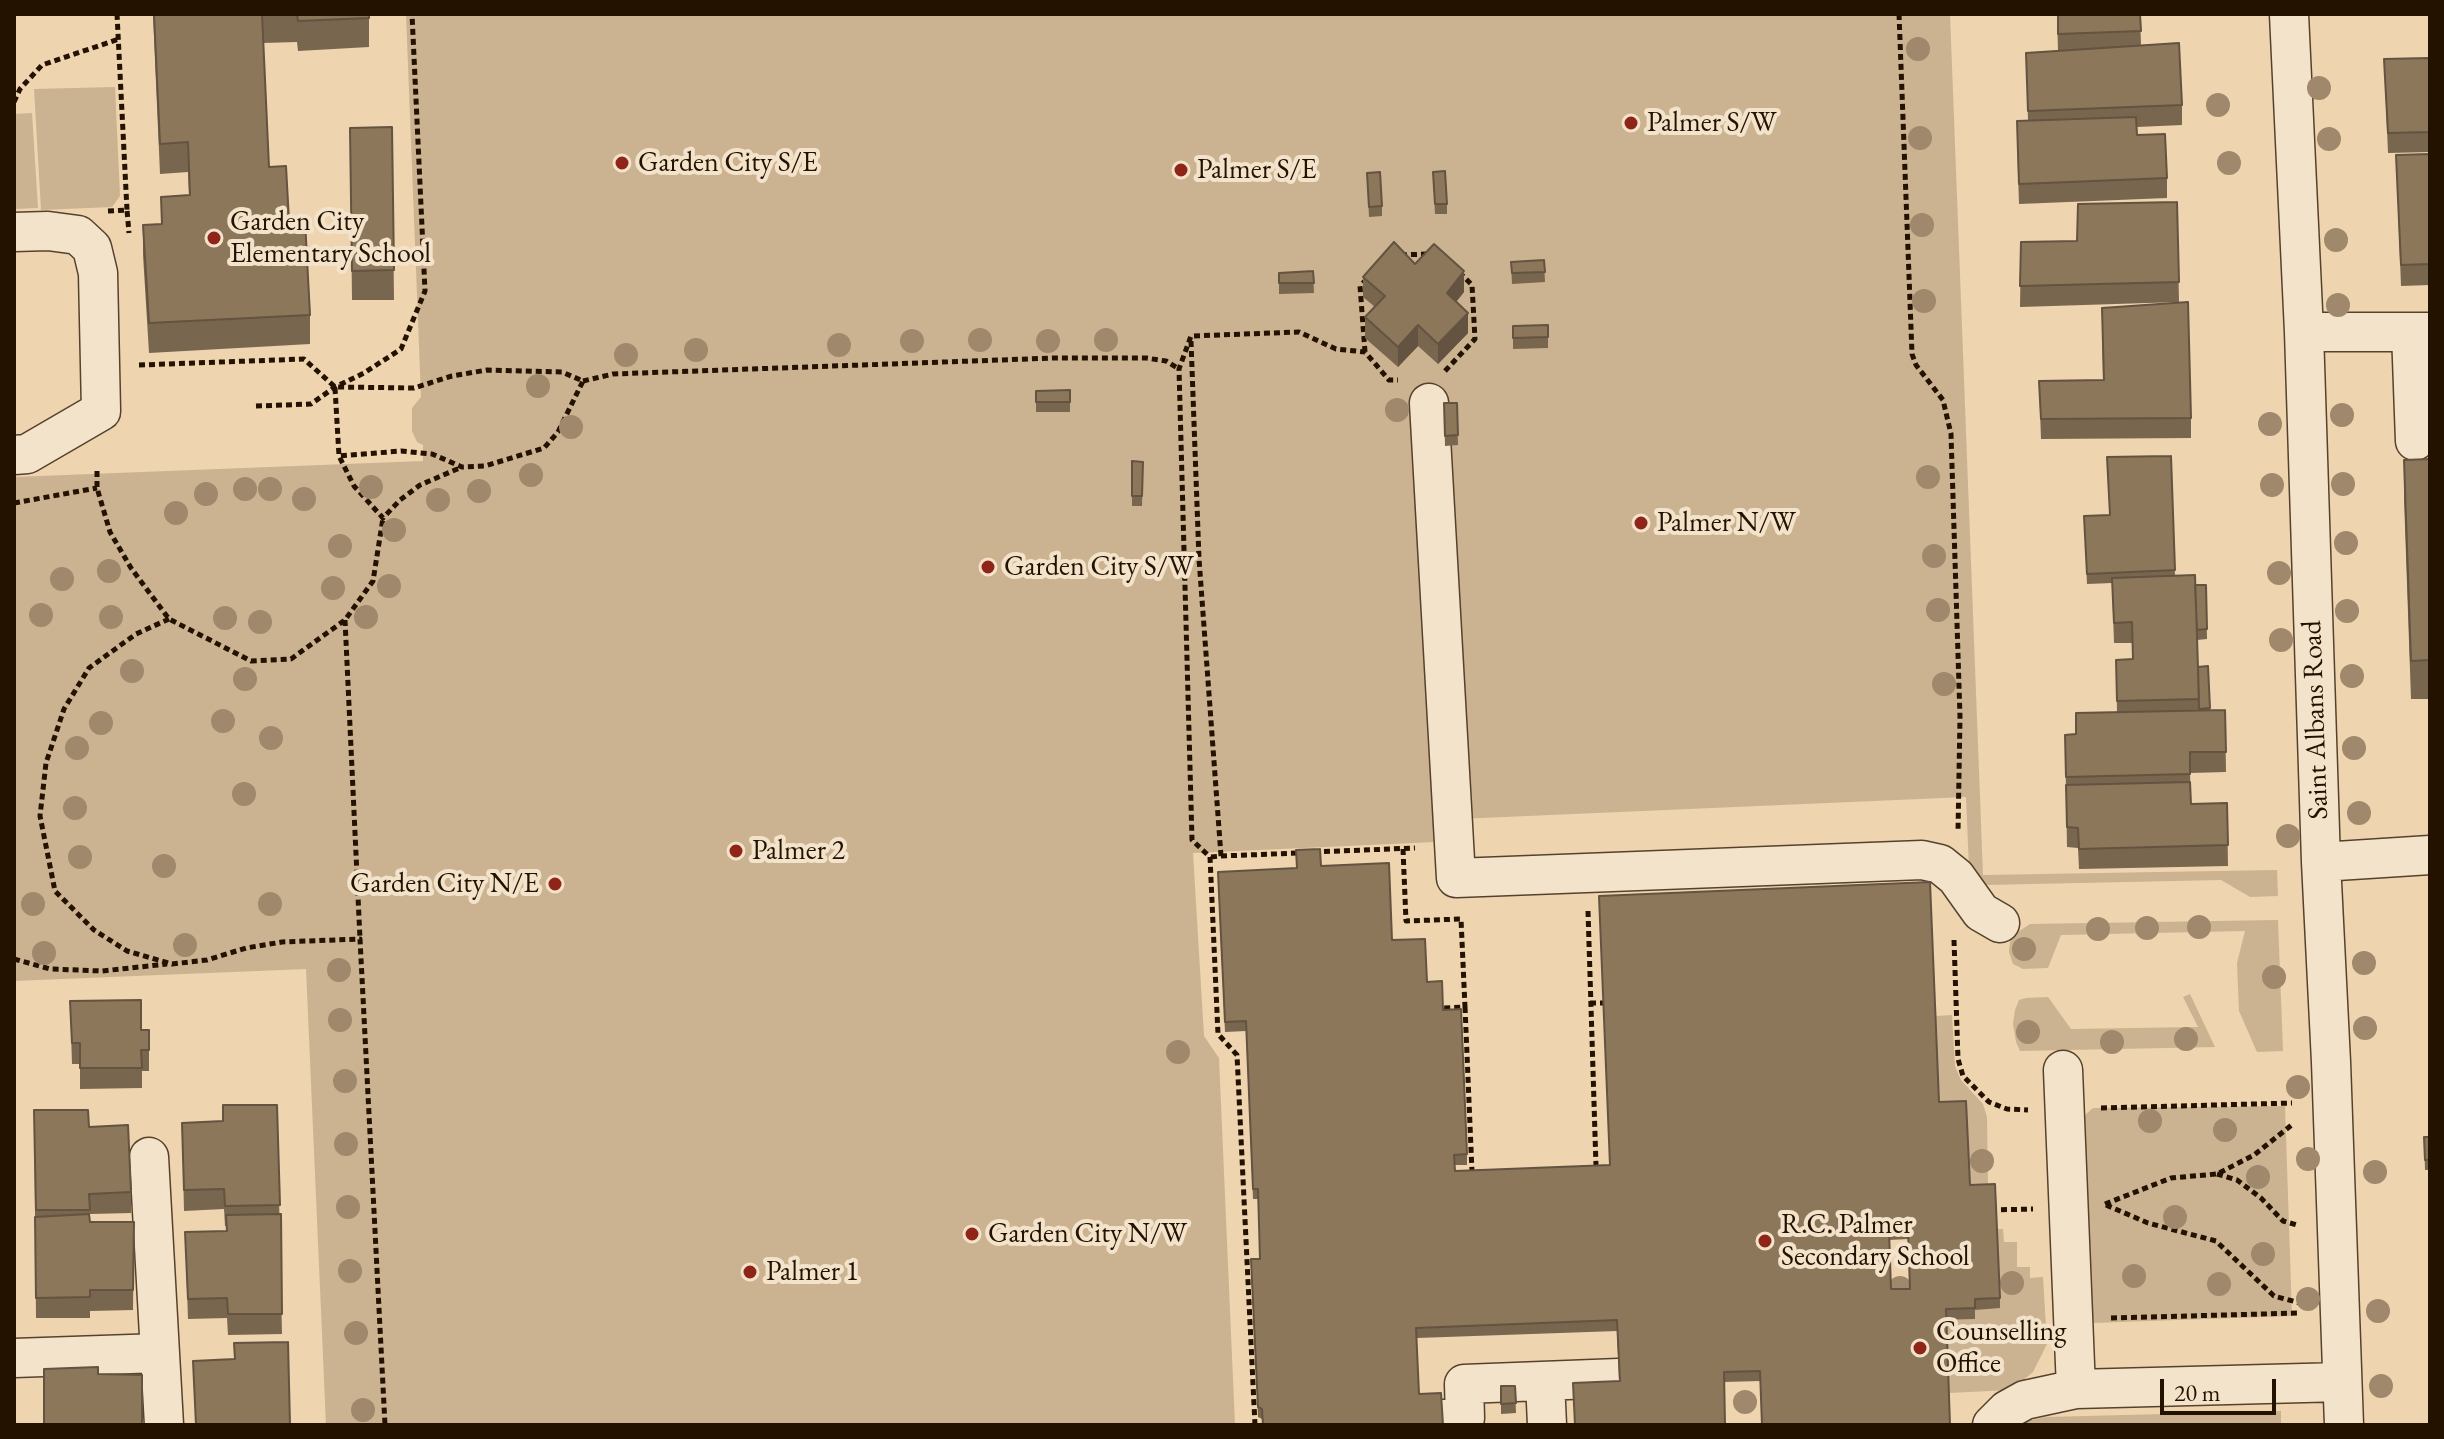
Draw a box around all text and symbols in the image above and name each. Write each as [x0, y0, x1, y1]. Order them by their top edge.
place label: Palmer S/W [1647, 106, 1776, 140]
marker: Palmer S/W [1622, 114, 1640, 132]
place label: Garden City S/E [638, 146, 818, 180]
place label: Palmer S/E [1197, 153, 1317, 187]
marker: Garden City S/E [613, 154, 631, 172]
marker: Palmer S/E [1172, 161, 1190, 179]
place label: Garden City Elementary School [230, 205, 431, 271]
marker: Garden City Elementary School [205, 229, 223, 247]
place label: Palmer N/W [1657, 506, 1796, 540]
marker: Palmer N/W [1632, 514, 1650, 532]
place label: Garden City S/W [1004, 550, 1194, 584]
marker: Garden City S/W [979, 558, 997, 576]
street label: Saint Albans Road [2296, 620, 2336, 820]
place label: Palmer 2 [752, 834, 845, 868]
marker: Palmer 2 [727, 842, 745, 860]
place label: Garden City N/E [350, 867, 539, 901]
marker: Garden City N/E [546, 875, 564, 893]
place label: R.C. Palmer Secondary School [1781, 1208, 1970, 1274]
place label: Garden City N/W [988, 1217, 1187, 1251]
marker: Garden City N/W [963, 1225, 981, 1243]
marker: R.C. Palmer Secondary School [1756, 1232, 1774, 1250]
place label: Palmer 1 [766, 1255, 859, 1289]
marker: Palmer 1 [741, 1263, 759, 1281]
place label: Counselling Office [1936, 1315, 2067, 1381]
marker: Counselling Office [1911, 1339, 1929, 1357]
scale bar [2164, 1363, 2280, 1413]
text: 20 m [2174, 1377, 2221, 1408]

